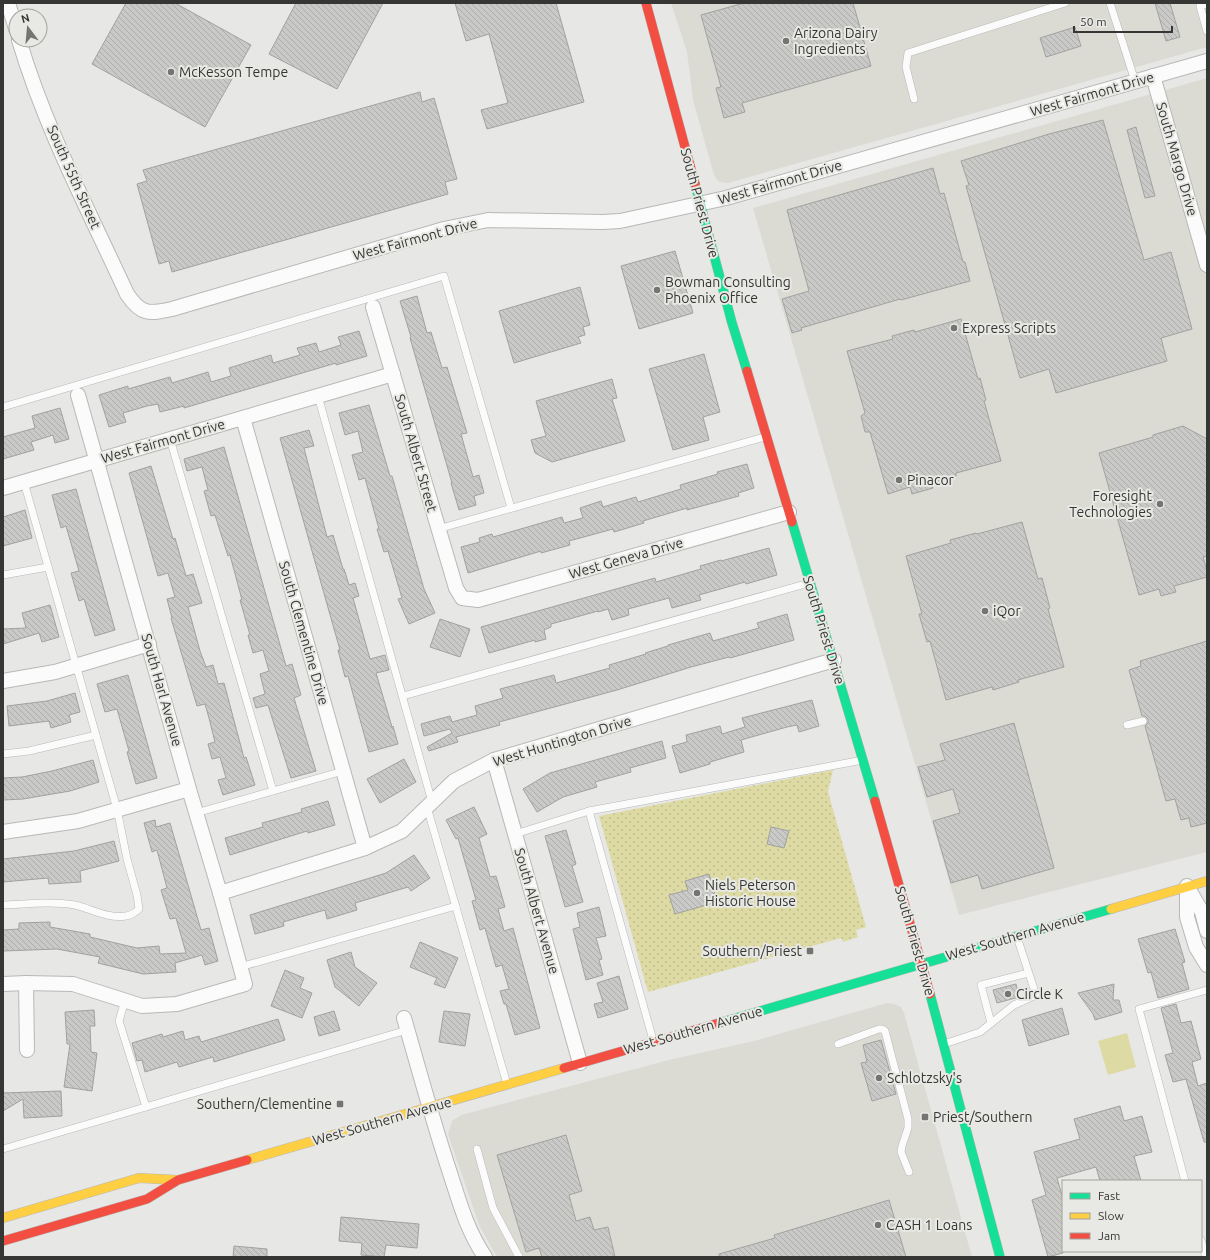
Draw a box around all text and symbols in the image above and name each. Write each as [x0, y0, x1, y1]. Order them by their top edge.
north arrow [8, 8, 48, 48]
scale bar [1074, 8, 1172, 34]
text: N [20, 11, 31, 25]
text: 50 m [1080, 15, 1107, 28]
place label: Arizona Dairy Ingredients [794, 25, 878, 57]
marker: Arizona Dairy Ingredients [781, 36, 791, 46]
place label: McKesson Tempe [179, 64, 288, 80]
marker: McKesson Tempe [166, 67, 176, 77]
street label: West Fairmont Drive [1028, 69, 1156, 119]
street label: South Margo Drive [1153, 100, 1201, 218]
street label: South 55th Street [44, 123, 104, 232]
street label: South Priest Drive [678, 146, 722, 260]
street label: West Fairmont Drive [716, 157, 844, 207]
street label: West Fairmont Drive [351, 215, 479, 263]
place label: Bowman Consulting Phoenix Office [665, 274, 791, 306]
marker: Bowman Consulting Phoenix Office [652, 285, 662, 295]
place label: Express Scripts [962, 320, 1056, 336]
marker: Express Scripts [949, 323, 959, 333]
street label: South Albert Street [391, 392, 441, 514]
street label: West Fairmont Drive [99, 416, 227, 466]
place label: Pinacor [907, 472, 955, 488]
marker: Pinacor [894, 475, 904, 485]
place label: Foresight Technologies [1069, 488, 1152, 520]
marker: Foresight Technologies [1155, 499, 1165, 509]
street label: West Geneva Drive [567, 534, 685, 582]
street label: South Clementine Drive [276, 559, 332, 707]
street label: South Priest Drive [800, 574, 848, 686]
place label: iQor [993, 603, 1021, 619]
marker: iQor [980, 606, 990, 616]
street label: South Harl Avenue [138, 632, 186, 748]
street label: West Huntington Drive [491, 712, 633, 770]
street label: South Albert Avenue [511, 846, 563, 976]
place label: Niels Peterson Historic House [705, 877, 796, 909]
street label: South Priest Drive [892, 885, 938, 997]
marker: Niels Peterson Historic House [692, 888, 702, 898]
street label: West Southern Avenue [944, 909, 1086, 963]
place label: Southern/Priest [702, 943, 802, 959]
marker: Southern/Priest [805, 946, 815, 956]
place label: Circle K [1016, 986, 1063, 1002]
marker: Circle K [1003, 989, 1013, 999]
street label: West Southern Avenue [622, 1003, 764, 1057]
place label: Schlotzsky's [887, 1070, 962, 1086]
marker: Schlotzsky's [874, 1073, 884, 1083]
street label: West Southern Avenue [311, 1094, 453, 1148]
place label: Southern/Clementine [197, 1096, 332, 1112]
marker: Southern/Clementine [335, 1099, 345, 1109]
place label: Priest/Southern [933, 1109, 1033, 1125]
marker: Priest/Southern [920, 1112, 930, 1122]
legend [1062, 1180, 1202, 1252]
text: Fast [1098, 1189, 1120, 1202]
text: Slow [1098, 1209, 1124, 1222]
place label: CASH 1 Loans [886, 1217, 972, 1233]
marker: CASH 1 Loans [873, 1220, 883, 1230]
text: Jam [1098, 1229, 1120, 1242]

